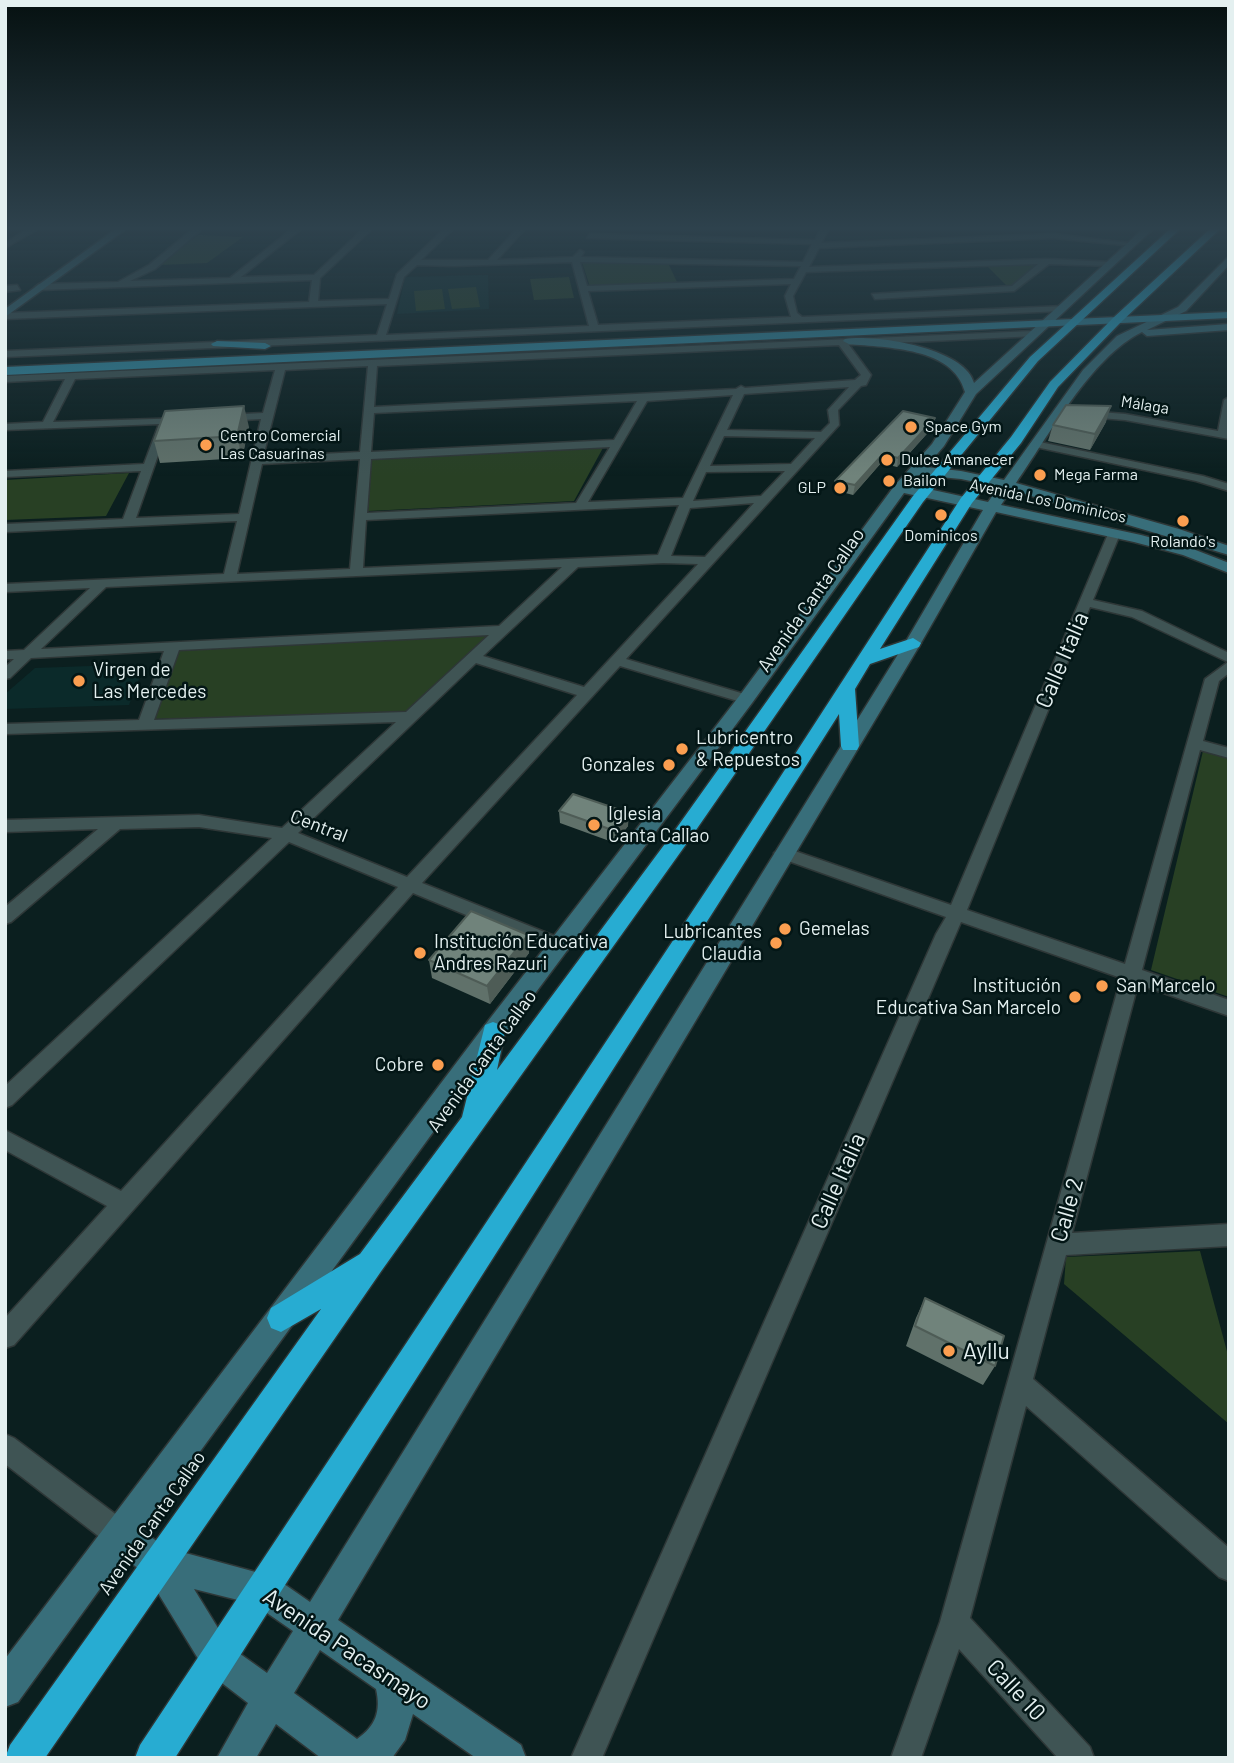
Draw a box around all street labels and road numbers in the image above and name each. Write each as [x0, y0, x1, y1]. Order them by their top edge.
street label: Málaga [1120, 392, 1170, 418]
street label: Avenida Los Dominicos [968, 475, 1128, 527]
street label: Avenida Canta Callao [753, 524, 869, 676]
street label: Calle Italia [1029, 608, 1095, 712]
street label: Central [287, 805, 351, 847]
street label: Avenida Canta Callao [423, 985, 541, 1137]
street label: Calle Italia [805, 1129, 871, 1233]
street label: Calle 2 [1045, 1175, 1089, 1245]
street label: Avenida Canta Callao [94, 1447, 210, 1599]
street label: Avenida Pacasmayo [258, 1583, 436, 1715]
street label: Calle 10 [981, 1654, 1051, 1726]

